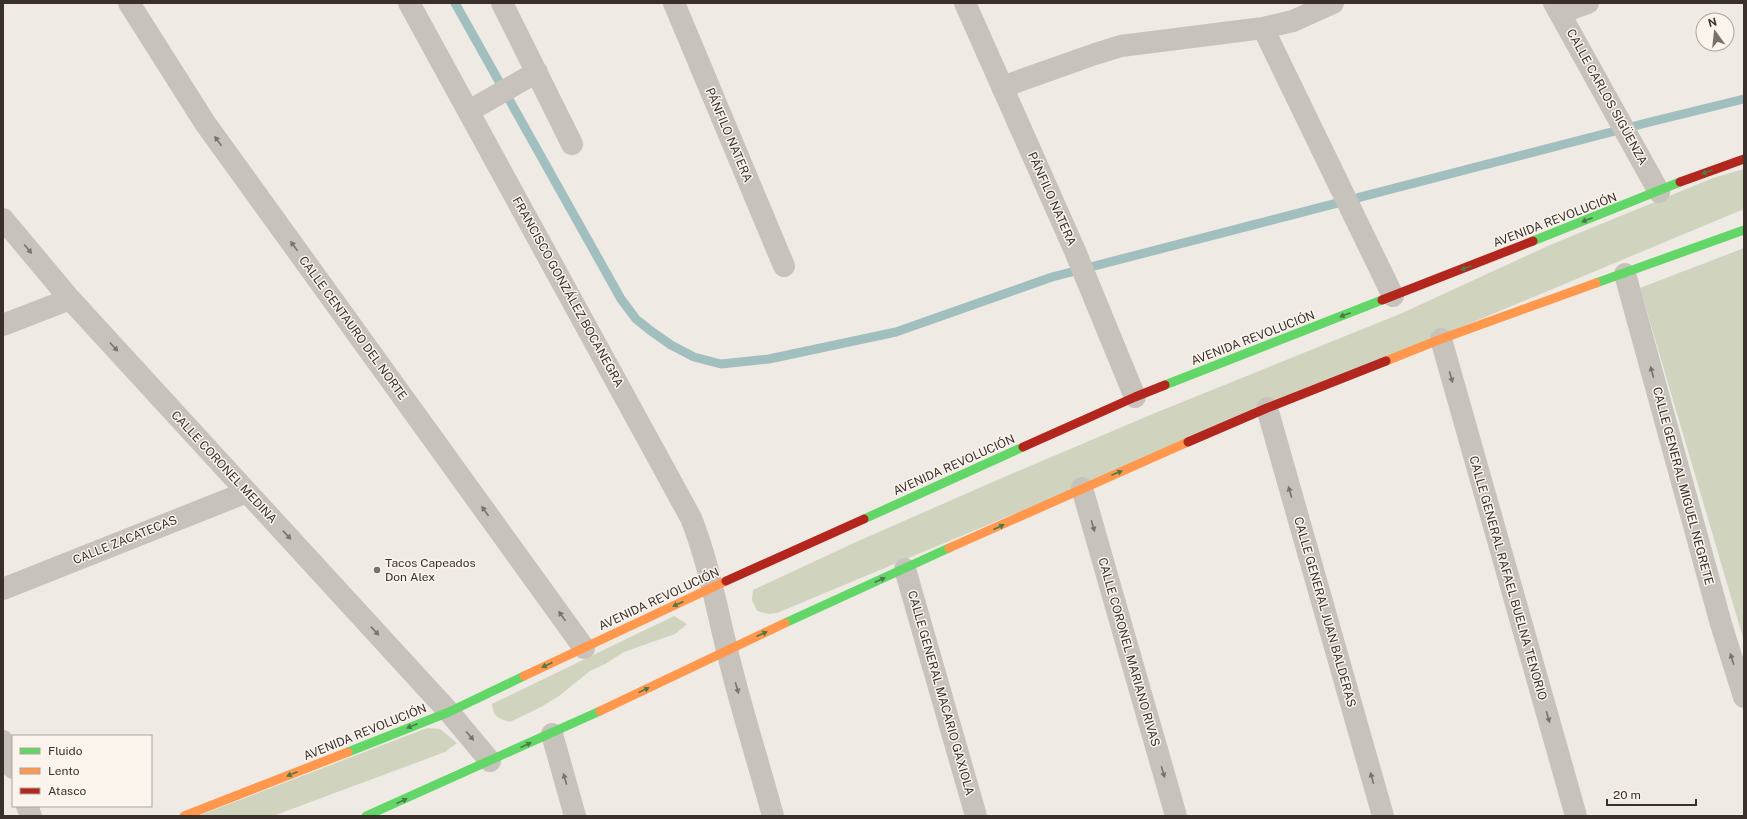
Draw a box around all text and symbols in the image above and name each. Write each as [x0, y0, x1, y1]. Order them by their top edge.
north arrow [1695, 12, 1735, 52]
text: N [1707, 15, 1718, 29]
street label: CALLE CARLOS SIGÜENZA [1564, 27, 1651, 168]
street label: PÁNFILO NATERA [703, 86, 755, 185]
one-way arrow [214, 136, 222, 146]
street label: PÁNFILO NATERA [1025, 150, 1079, 249]
one-way arrow [1701, 169, 1713, 175]
street label: AVENIDA REVOLUCIÓN [1491, 190, 1619, 250]
street label: FRANCISCO GONZÁLEZ BOCANEGRA [510, 194, 627, 390]
one-way arrow [1580, 218, 1592, 224]
one-way arrow [290, 241, 299, 252]
one-way arrow [24, 243, 32, 254]
street label: CALLE CENTAURO DEL NORTE [296, 253, 410, 403]
one-way arrow [1459, 265, 1471, 271]
street label: AVENIDA REVOLUCIÓN [1189, 308, 1317, 368]
one-way arrow [1338, 313, 1350, 319]
one-way arrow [109, 341, 118, 352]
one-way arrow [1649, 366, 1655, 378]
one-way arrow [1449, 370, 1455, 383]
street label: CALLE GENERAL MIGUEL NEGRETE [1650, 385, 1716, 587]
street label: CALLE CORONEL MEDINA [168, 408, 280, 526]
street label: AVENIDA REVOLUCIÓN [891, 432, 1017, 498]
street label: CALLE GENERAL RAFAEL BUELNA TENORIO [1466, 454, 1550, 702]
one-way arrow [1112, 470, 1123, 476]
one-way arrow [1287, 486, 1293, 498]
one-way arrow [481, 505, 490, 516]
street label: CALLE ZACATECAS [71, 513, 179, 567]
street label: CALLE GENERAL JUAN BALDERAS [1291, 515, 1359, 709]
one-way arrow [1090, 520, 1096, 532]
one-way arrow [993, 523, 1005, 529]
one-way arrow [282, 530, 292, 540]
place label: Tacos Capeados Don Alex [385, 556, 476, 584]
street label: CALLE CORONEL MARIANO RIVAS [1095, 556, 1163, 748]
marker: Tacos Capeados Don Alex [372, 565, 382, 575]
street label: AVENIDA REVOLUCIÓN [596, 565, 722, 633]
one-way arrow [875, 577, 886, 583]
street label: CALLE GENERAL MACARIO GAXIOLA [905, 589, 977, 798]
one-way arrow [672, 601, 683, 607]
one-way arrow [558, 611, 566, 621]
one-way arrow [370, 626, 379, 636]
one-way arrow [756, 631, 768, 637]
one-way arrow [1729, 653, 1735, 665]
one-way arrow [542, 662, 553, 668]
one-way arrow [734, 682, 740, 694]
one-way arrow [638, 687, 649, 693]
street label: AVENIDA REVOLUCIÓN [301, 701, 429, 763]
one-way arrow [1545, 712, 1551, 724]
one-way arrow [406, 723, 418, 729]
one-way arrow [465, 731, 474, 742]
legend [12, 735, 152, 807]
one-way arrow [520, 742, 532, 749]
text: Fluido [48, 744, 83, 758]
text: Lento [48, 764, 80, 778]
one-way arrow [1161, 766, 1167, 778]
one-way arrow [285, 771, 297, 777]
one-way arrow [561, 772, 567, 785]
one-way arrow [1369, 772, 1375, 784]
scale bar [1607, 781, 1696, 807]
text: Atasco [48, 784, 87, 798]
text: 20 m [1613, 788, 1641, 802]
one-way arrow [397, 797, 409, 803]

